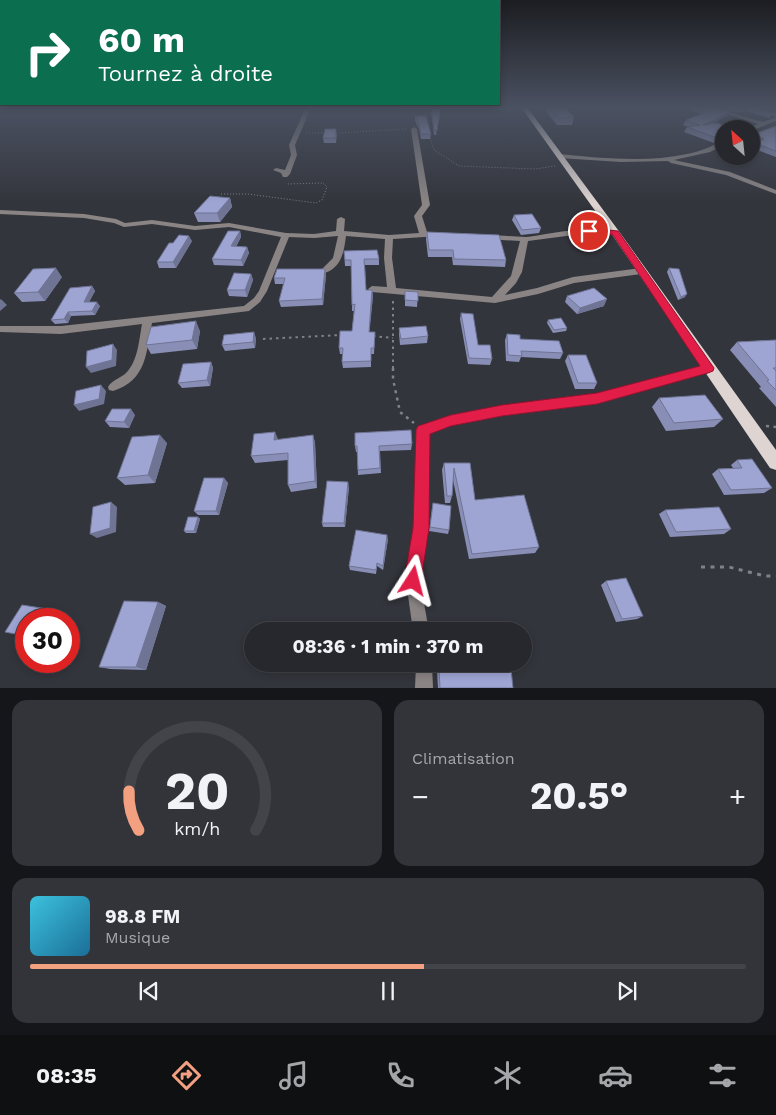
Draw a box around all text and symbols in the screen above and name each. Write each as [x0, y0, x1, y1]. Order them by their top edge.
text: 60 m [98, 19, 185, 61]
icon: right [15, 20, 80, 85]
text: Tournez à droite [98, 61, 273, 86]
north arrow [715, 120, 760, 165]
map controls [715, 120, 760, 165]
pin [568, 210, 610, 252]
icon: arrive [575, 217, 603, 245]
position arrow [386, 554, 438, 606]
speed limit sign: 30 [15, 608, 80, 673]
text: 08:36 · 1 min · 370 m [292, 635, 484, 658]
text: Climatisation [412, 749, 515, 768]
text: 20 [165, 761, 229, 822]
text: 20.5° [530, 774, 628, 818]
text: − [412, 780, 429, 813]
text: + [729, 780, 746, 813]
text: km/h [174, 818, 220, 839]
text: 98.8 FM [105, 905, 180, 928]
text: Musique [105, 928, 170, 947]
icon: previous [135, 977, 163, 1005]
icon: pause [374, 977, 402, 1005]
icon: next [613, 977, 641, 1005]
icon: directions [169, 1058, 204, 1093]
icon: music [276, 1058, 311, 1093]
icon: phone [383, 1058, 418, 1093]
icon: climate [490, 1058, 525, 1093]
icon: car [598, 1058, 633, 1093]
icon: filters [705, 1058, 740, 1093]
text: 08:35 [36, 1063, 97, 1088]

